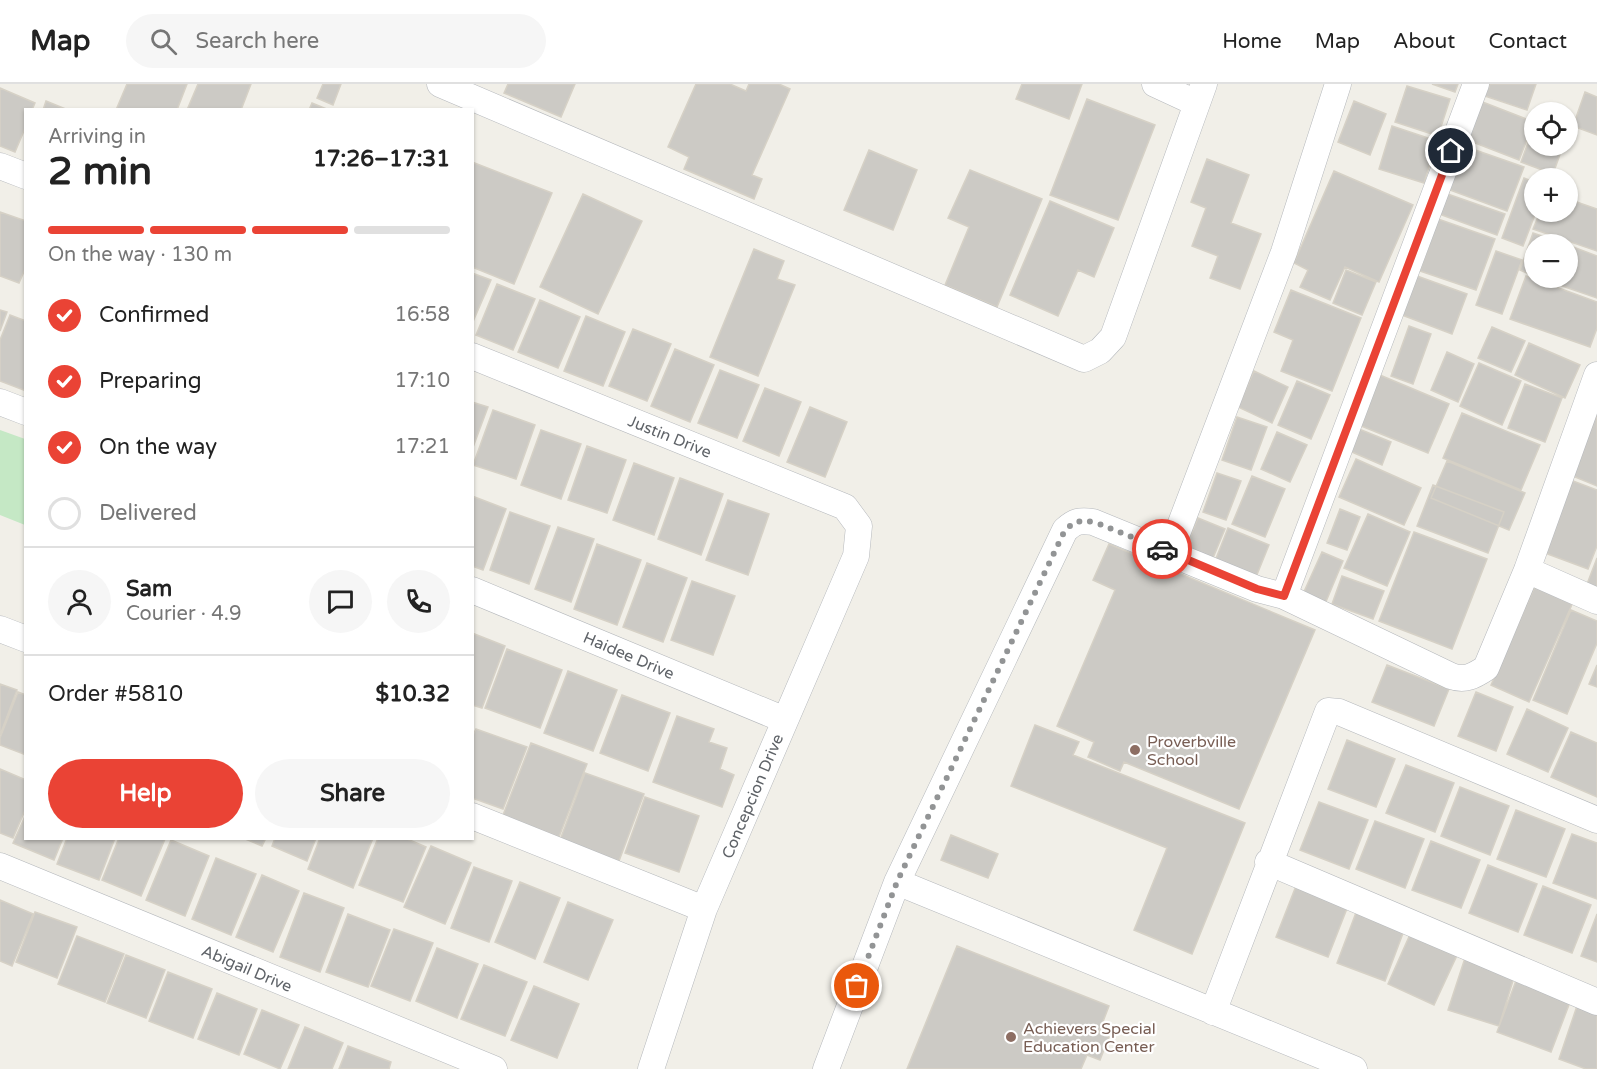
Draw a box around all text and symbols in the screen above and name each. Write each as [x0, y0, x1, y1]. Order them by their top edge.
search box [126, 14, 546, 68]
text: Map [30, 24, 90, 58]
icon: search [147, 25, 180, 58]
text: Search here [195, 28, 319, 54]
text: Home [1222, 29, 1282, 54]
text: Map [1315, 29, 1360, 54]
text: About [1393, 29, 1455, 54]
text: Contact [1488, 29, 1567, 54]
map controls [1524, 102, 1578, 288]
button: locate [1524, 102, 1578, 156]
text: Arriving in [48, 125, 146, 149]
pin [1425, 125, 1476, 176]
icon: home [1434, 134, 1467, 167]
text: 17:26–17:31 [313, 146, 450, 172]
text: 2 min [48, 148, 152, 195]
button: + [1524, 168, 1578, 222]
button: − [1524, 234, 1578, 288]
text: On the way · 130 m [48, 243, 232, 267]
icon: check [48, 299, 81, 332]
text: Confirmed [99, 302, 209, 328]
text: 16:58 [395, 303, 450, 327]
icon: check [48, 365, 81, 398]
text: Preparing [99, 368, 202, 394]
text: 17:10 [395, 369, 450, 393]
street label: Justin Drive [625, 411, 714, 463]
icon: check [48, 431, 81, 464]
text: On the way [99, 434, 217, 460]
text: 17:21 [395, 435, 450, 459]
text: Delivered [99, 500, 197, 526]
courier [1132, 519, 1192, 579]
icon: car [1146, 533, 1179, 566]
button: person [48, 570, 111, 633]
button: chat [309, 570, 372, 633]
button: phone [387, 570, 450, 633]
text: Sam [126, 576, 172, 602]
text: Courier · 4.9 [126, 602, 241, 626]
street label: Haidee Drive [580, 628, 677, 684]
text: Order #5810 [48, 681, 183, 707]
text: $10.32 [375, 681, 450, 707]
street label: Concepcion Drive [718, 731, 788, 862]
place label: Proverbville School [1147, 732, 1236, 770]
marker: Proverbville School [1128, 743, 1142, 757]
button: Help [48, 759, 243, 828]
button: Share [255, 759, 450, 828]
street label: Abigail Drive [198, 941, 295, 997]
pin [831, 960, 882, 1011]
icon: bag [840, 969, 873, 1002]
place label: Achievers Special Education Center [1023, 1019, 1156, 1057]
marker: Achievers Special Education Center [1004, 1030, 1018, 1044]

